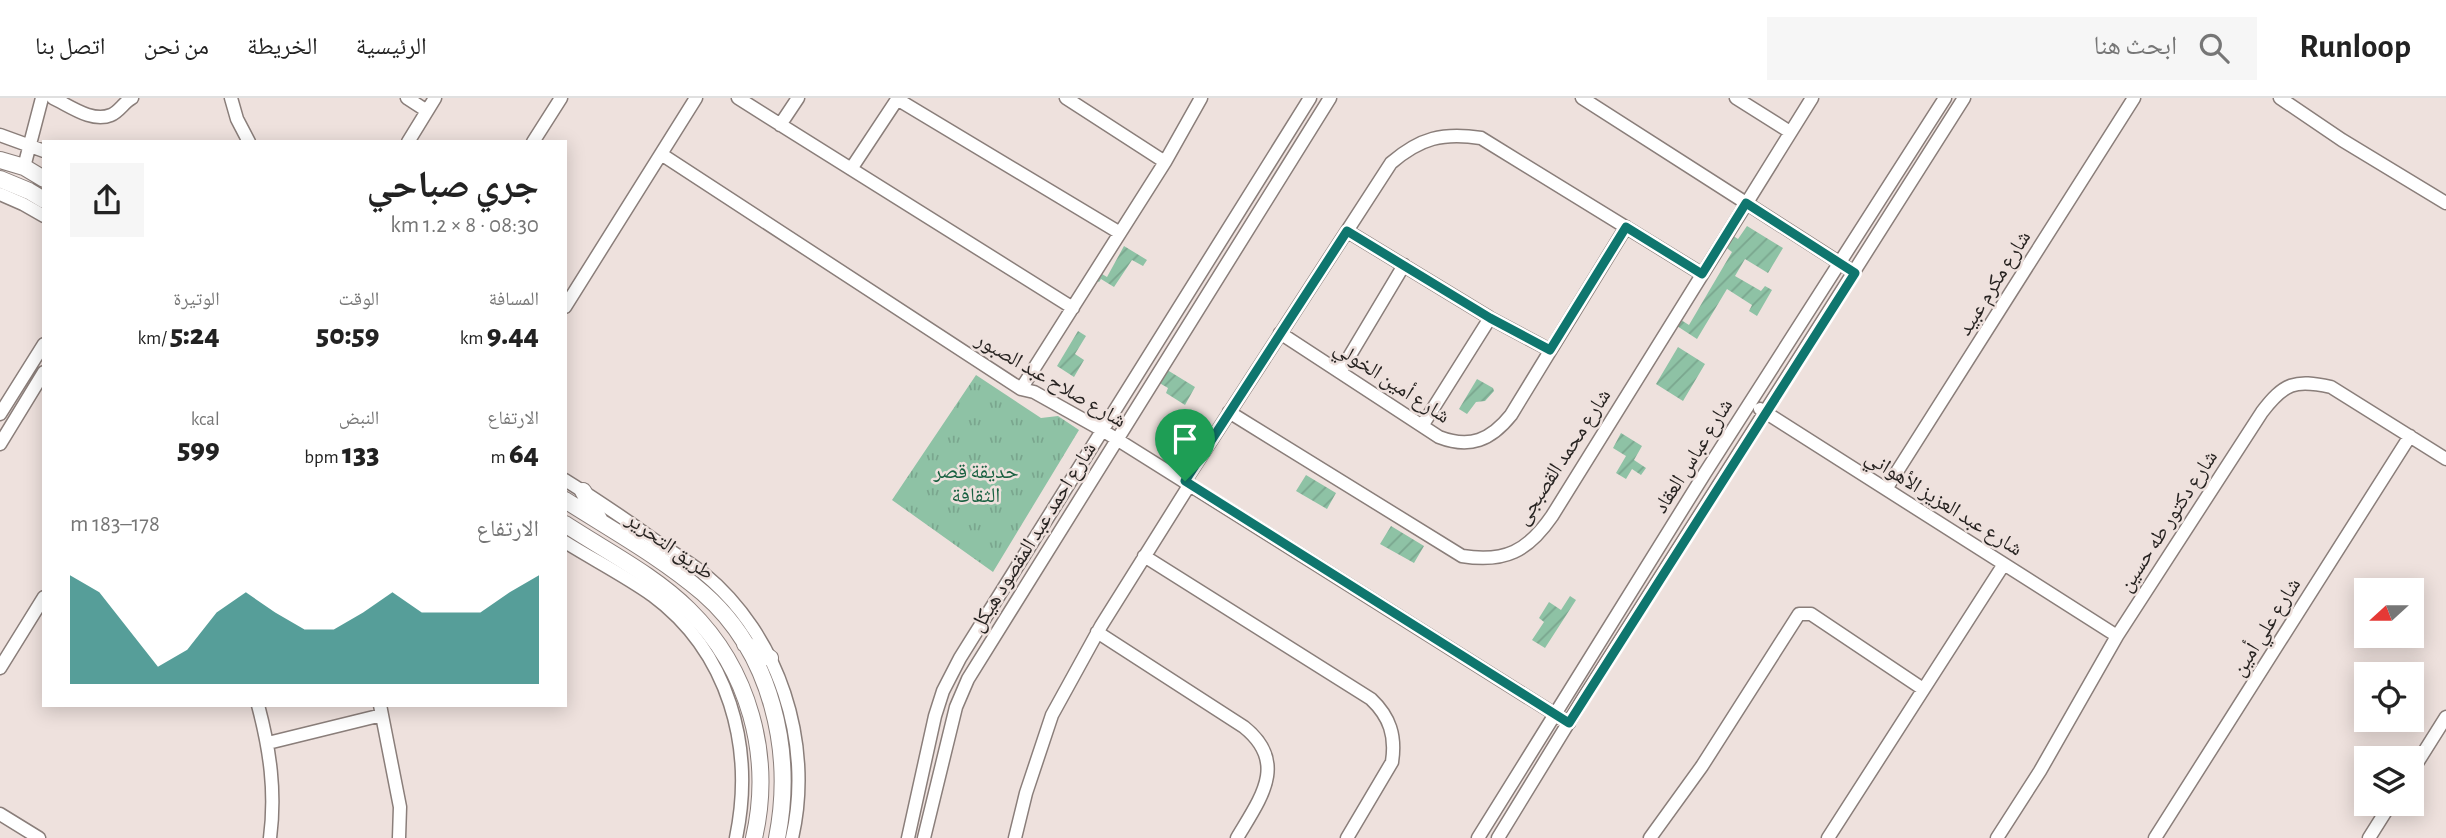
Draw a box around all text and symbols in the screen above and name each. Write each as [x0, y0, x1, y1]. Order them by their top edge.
search box [1767, 17, 2257, 80]
icon: search [2195, 29, 2233, 67]
text: Runloop [2299, 31, 2411, 64]
text: ابحث هنا [2094, 33, 2177, 59]
text: اتصل بنا [35, 35, 105, 59]
text: من نحن [143, 35, 209, 59]
text: الخريطة [247, 35, 318, 59]
text: الرئيسية [356, 35, 427, 59]
button: share [70, 163, 144, 237]
text: جري صباحي [367, 167, 539, 205]
text: 08:30 · 8 × 1.2 km [390, 214, 539, 237]
street label: شارع مكرم عبيد [1954, 227, 2037, 341]
text: الوتيرة [173, 290, 220, 309]
text: الوقت [338, 290, 379, 309]
text: المسافة [489, 290, 539, 309]
text: 5:24 [170, 320, 220, 350]
text: 50:59 [316, 320, 379, 350]
text: 9.44 [487, 320, 539, 350]
street label: شارع صلاح عبد الصبور [970, 328, 1130, 433]
text: /km [137, 329, 170, 348]
text: km [460, 329, 487, 348]
street label: شارع أمين الخولي [1327, 335, 1455, 432]
street label: شارع محمد القصبجى [1511, 385, 1616, 530]
street label: شارع عباس العقاد [1650, 395, 1738, 518]
text: النبض [339, 409, 379, 428]
text: الارتفاع [487, 409, 539, 428]
pin [1155, 409, 1215, 481]
text: kcal [191, 410, 220, 429]
icon: arrive [1166, 420, 1204, 458]
text: 599 [177, 434, 220, 464]
text: 133 [342, 439, 379, 469]
text: 64 [509, 439, 539, 469]
street label: شارع احمد عبد المقصود هيكل [966, 439, 1102, 636]
street label: شارع عبد العزيز الأهواني [1859, 446, 2026, 564]
street label: شارع دكتور طه حسين [2115, 447, 2223, 596]
text: bpm [304, 448, 342, 467]
text: m [491, 448, 509, 467]
park label: حديقة قصر الثقافة [932, 461, 1019, 506]
street label: طريق التحرير [620, 508, 718, 585]
text: 178–183 m [70, 513, 160, 536]
text: الارتفاع [476, 518, 539, 541]
street label: شارع علي أمين [2225, 573, 2309, 683]
north arrow [2354, 578, 2424, 648]
map controls [2354, 578, 2424, 816]
button: locate [2354, 662, 2424, 732]
button: layers [2354, 746, 2424, 816]

